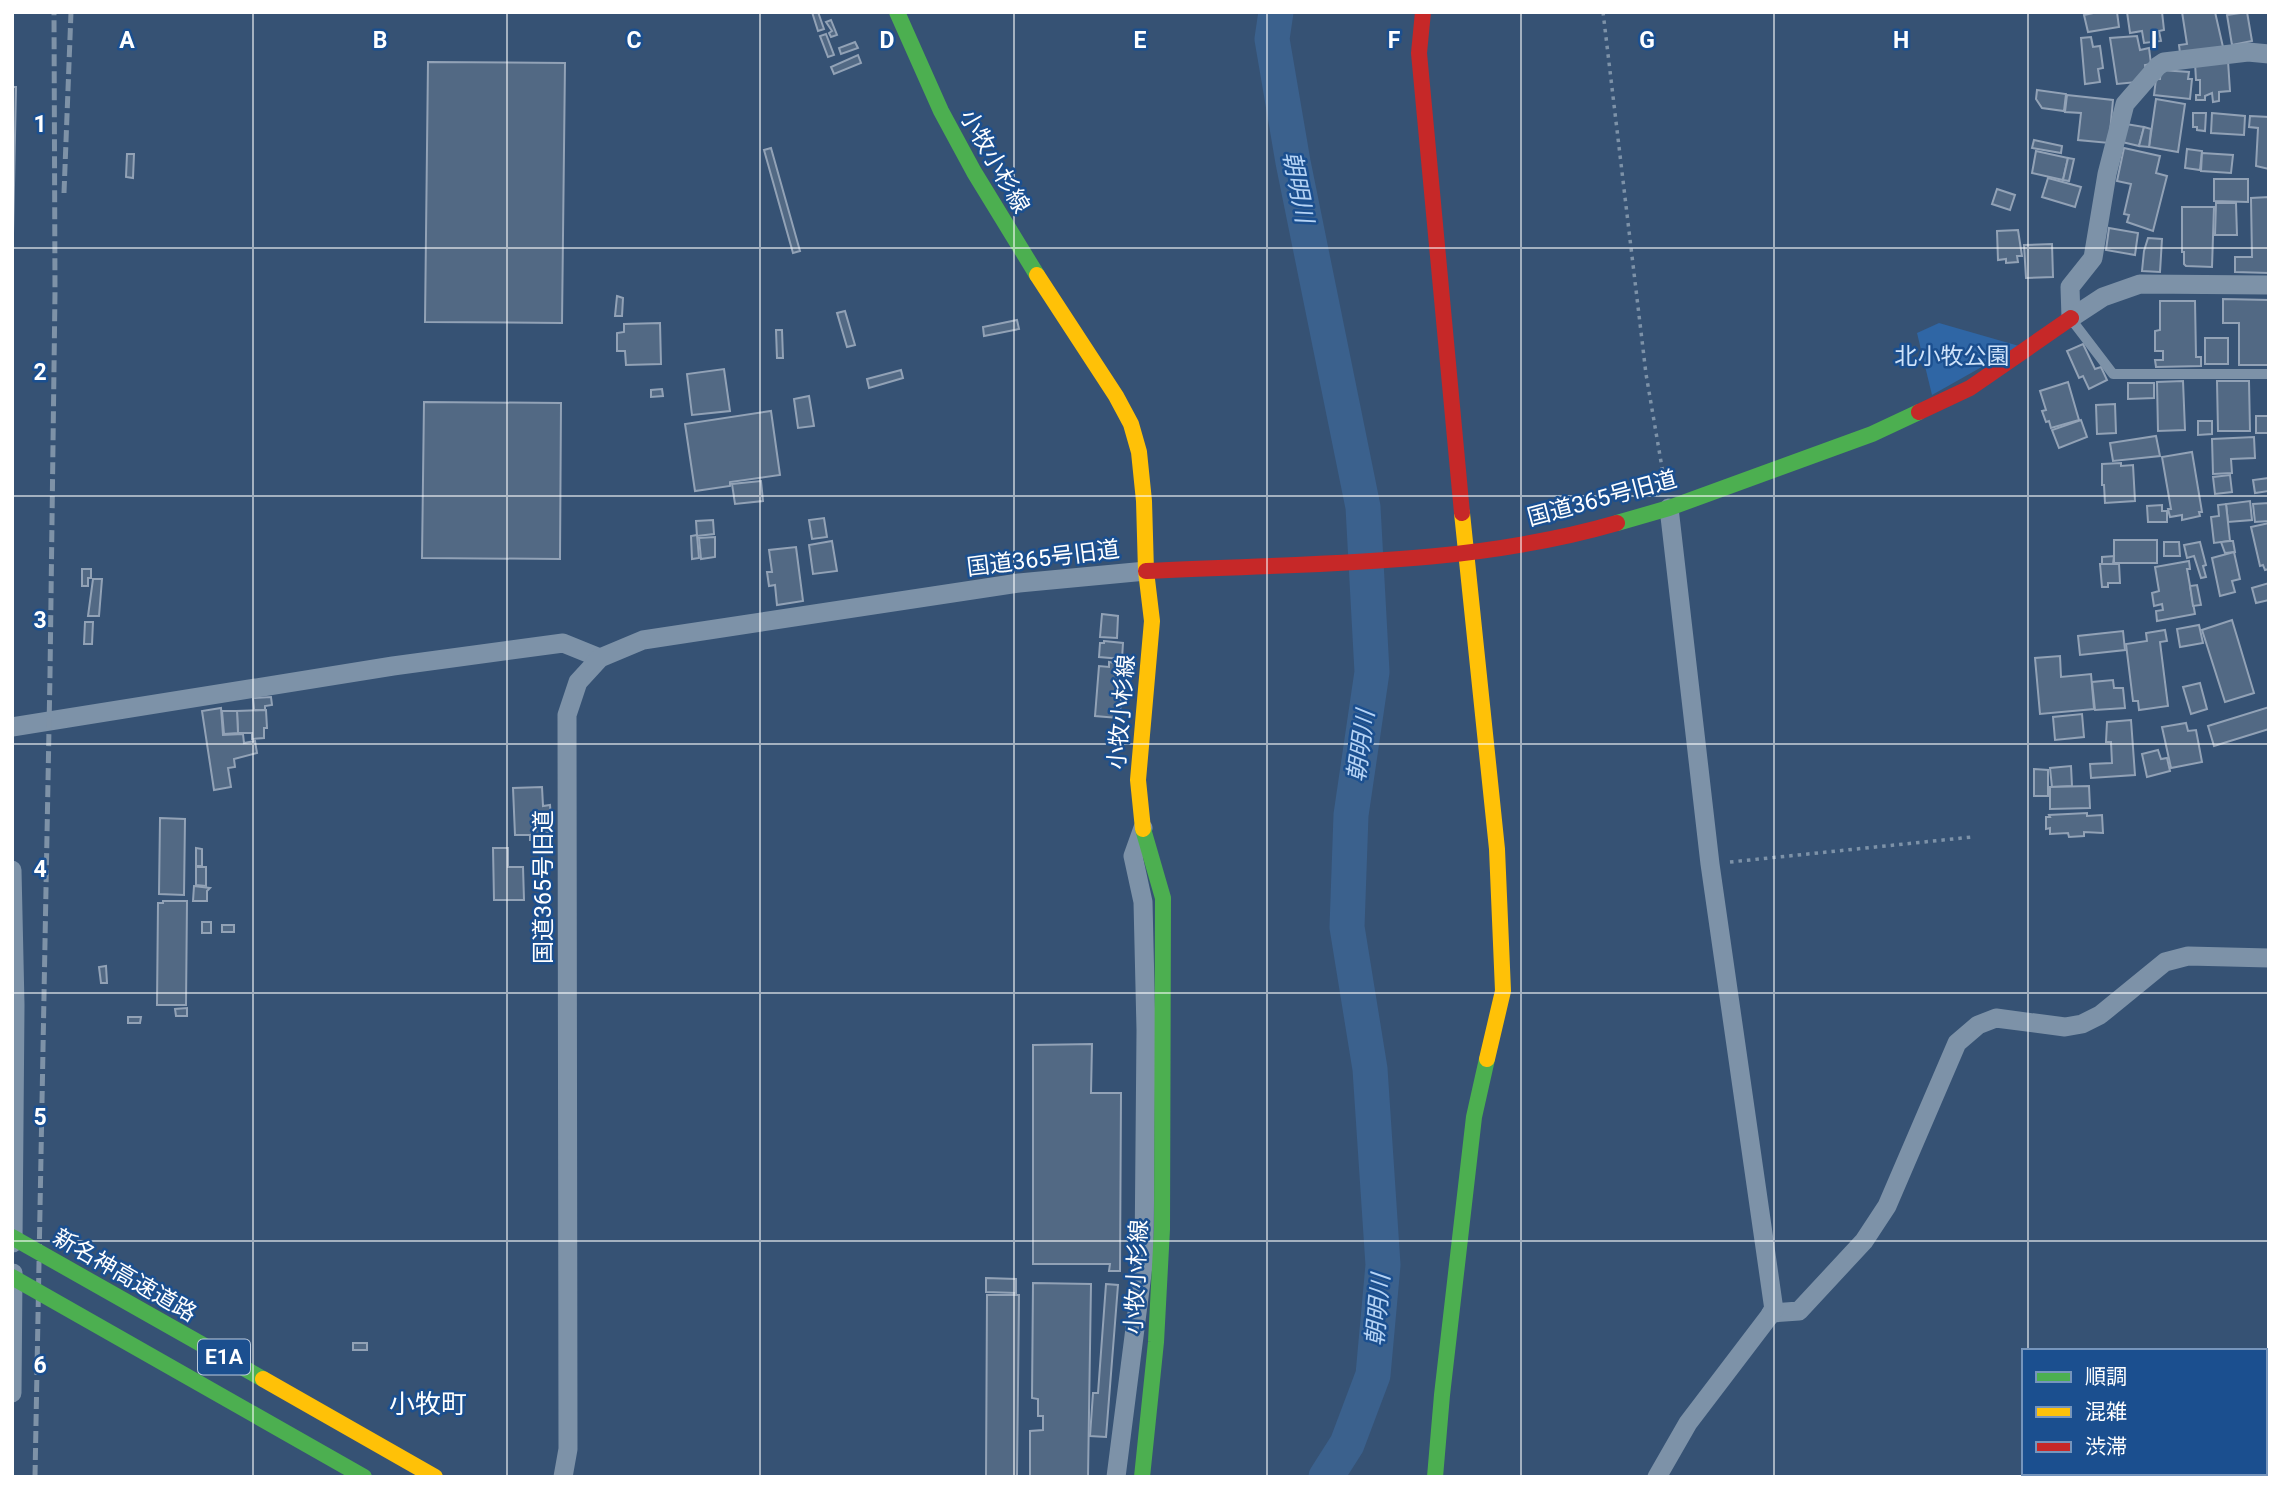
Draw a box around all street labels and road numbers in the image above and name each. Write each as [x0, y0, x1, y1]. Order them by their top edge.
street label: 小牧小杉線 [954, 105, 1035, 218]
street label: 国道365号旧道 [1524, 466, 1680, 531]
street label: 国道365号旧道 [965, 536, 1121, 581]
street label: 小牧小杉線 [1103, 654, 1140, 771]
street label: 国道365号旧道 [530, 810, 557, 964]
street label: 小牧小杉線 [1120, 1219, 1153, 1335]
street label: 新名神高速道路 [48, 1223, 201, 1327]
road number: E1A [198, 1340, 250, 1374]

